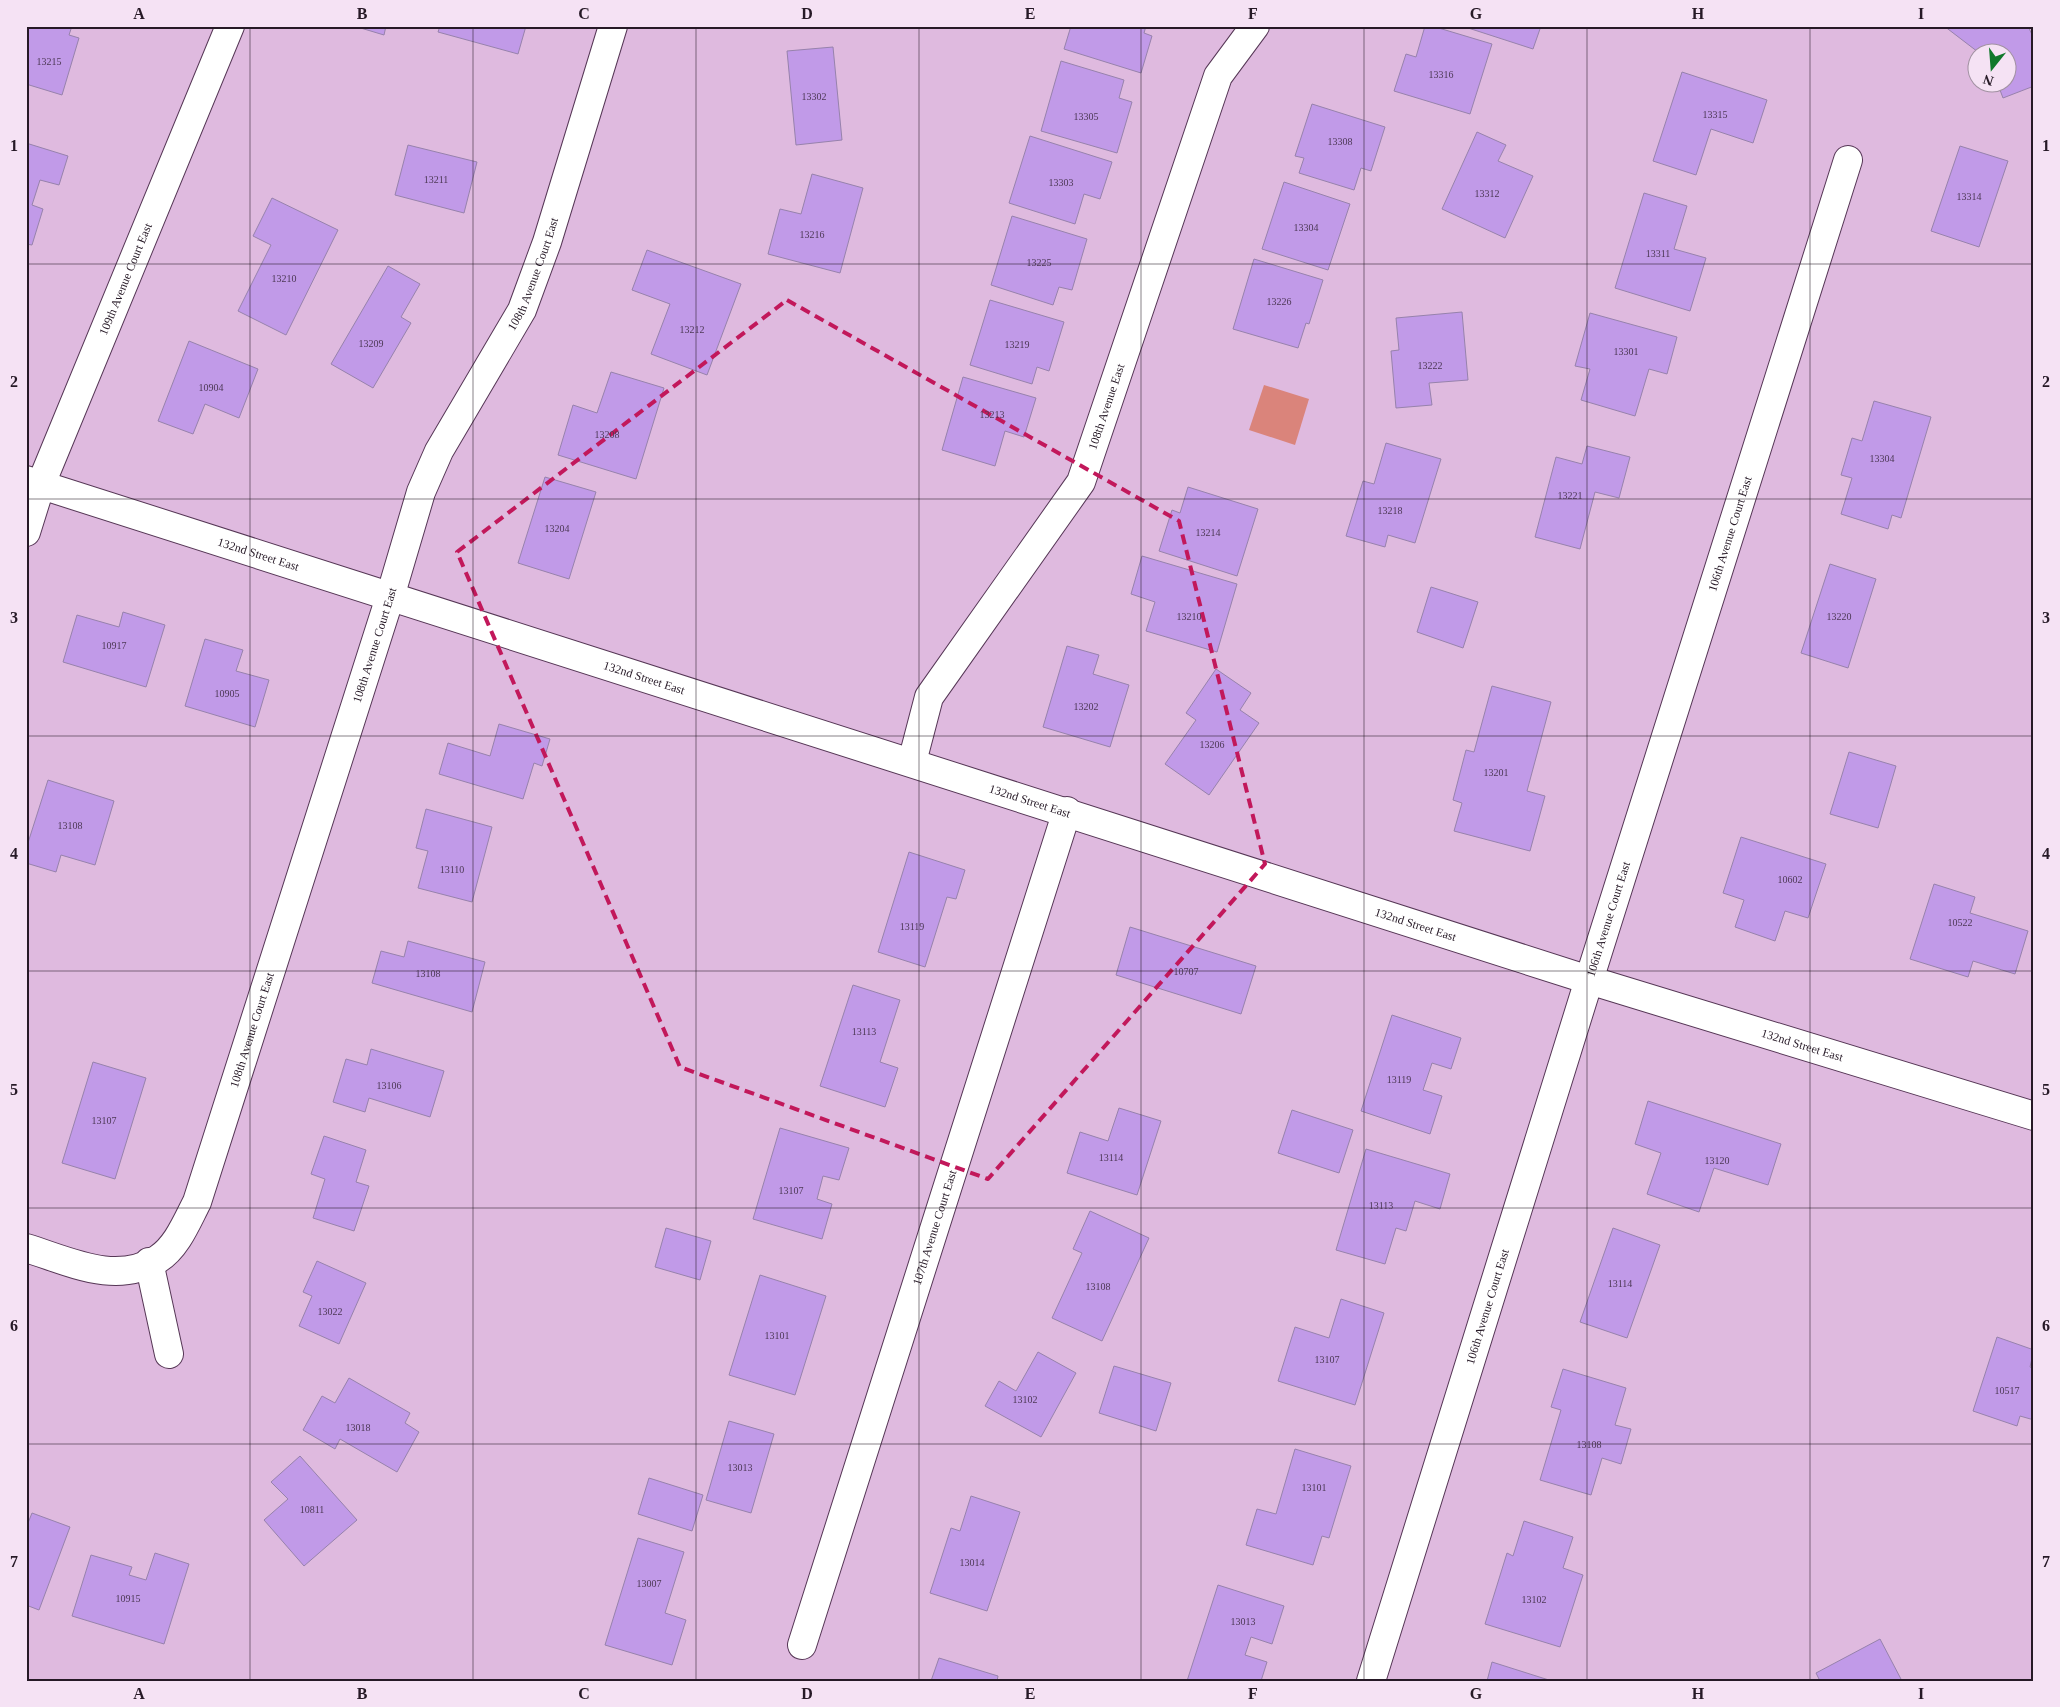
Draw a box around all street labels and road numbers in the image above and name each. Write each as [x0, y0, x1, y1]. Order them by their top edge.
street label: 108th Avenue Court East [505, 215, 561, 333]
street label: 109th Avenue Court East [96, 220, 155, 337]
street label: 108th Avenue East [1085, 361, 1128, 451]
street label: 106th Avenue Court East [1705, 474, 1755, 593]
street label: 132nd Street East [216, 535, 302, 574]
street label: 108th Avenue Court East [350, 585, 400, 704]
street label: 132nd Street East [602, 658, 687, 698]
street label: 132nd Street East [987, 782, 1073, 821]
street label: 106th Avenue Court East [1583, 859, 1633, 978]
street label: 132nd Street East [1373, 905, 1459, 944]
street label: 108th Avenue Court East [227, 970, 277, 1089]
street label: 132nd Street East [1760, 1026, 1845, 1064]
street label: 107th Avenue Court East [910, 1168, 960, 1287]
street label: 106th Avenue Court East [1463, 1247, 1512, 1366]

